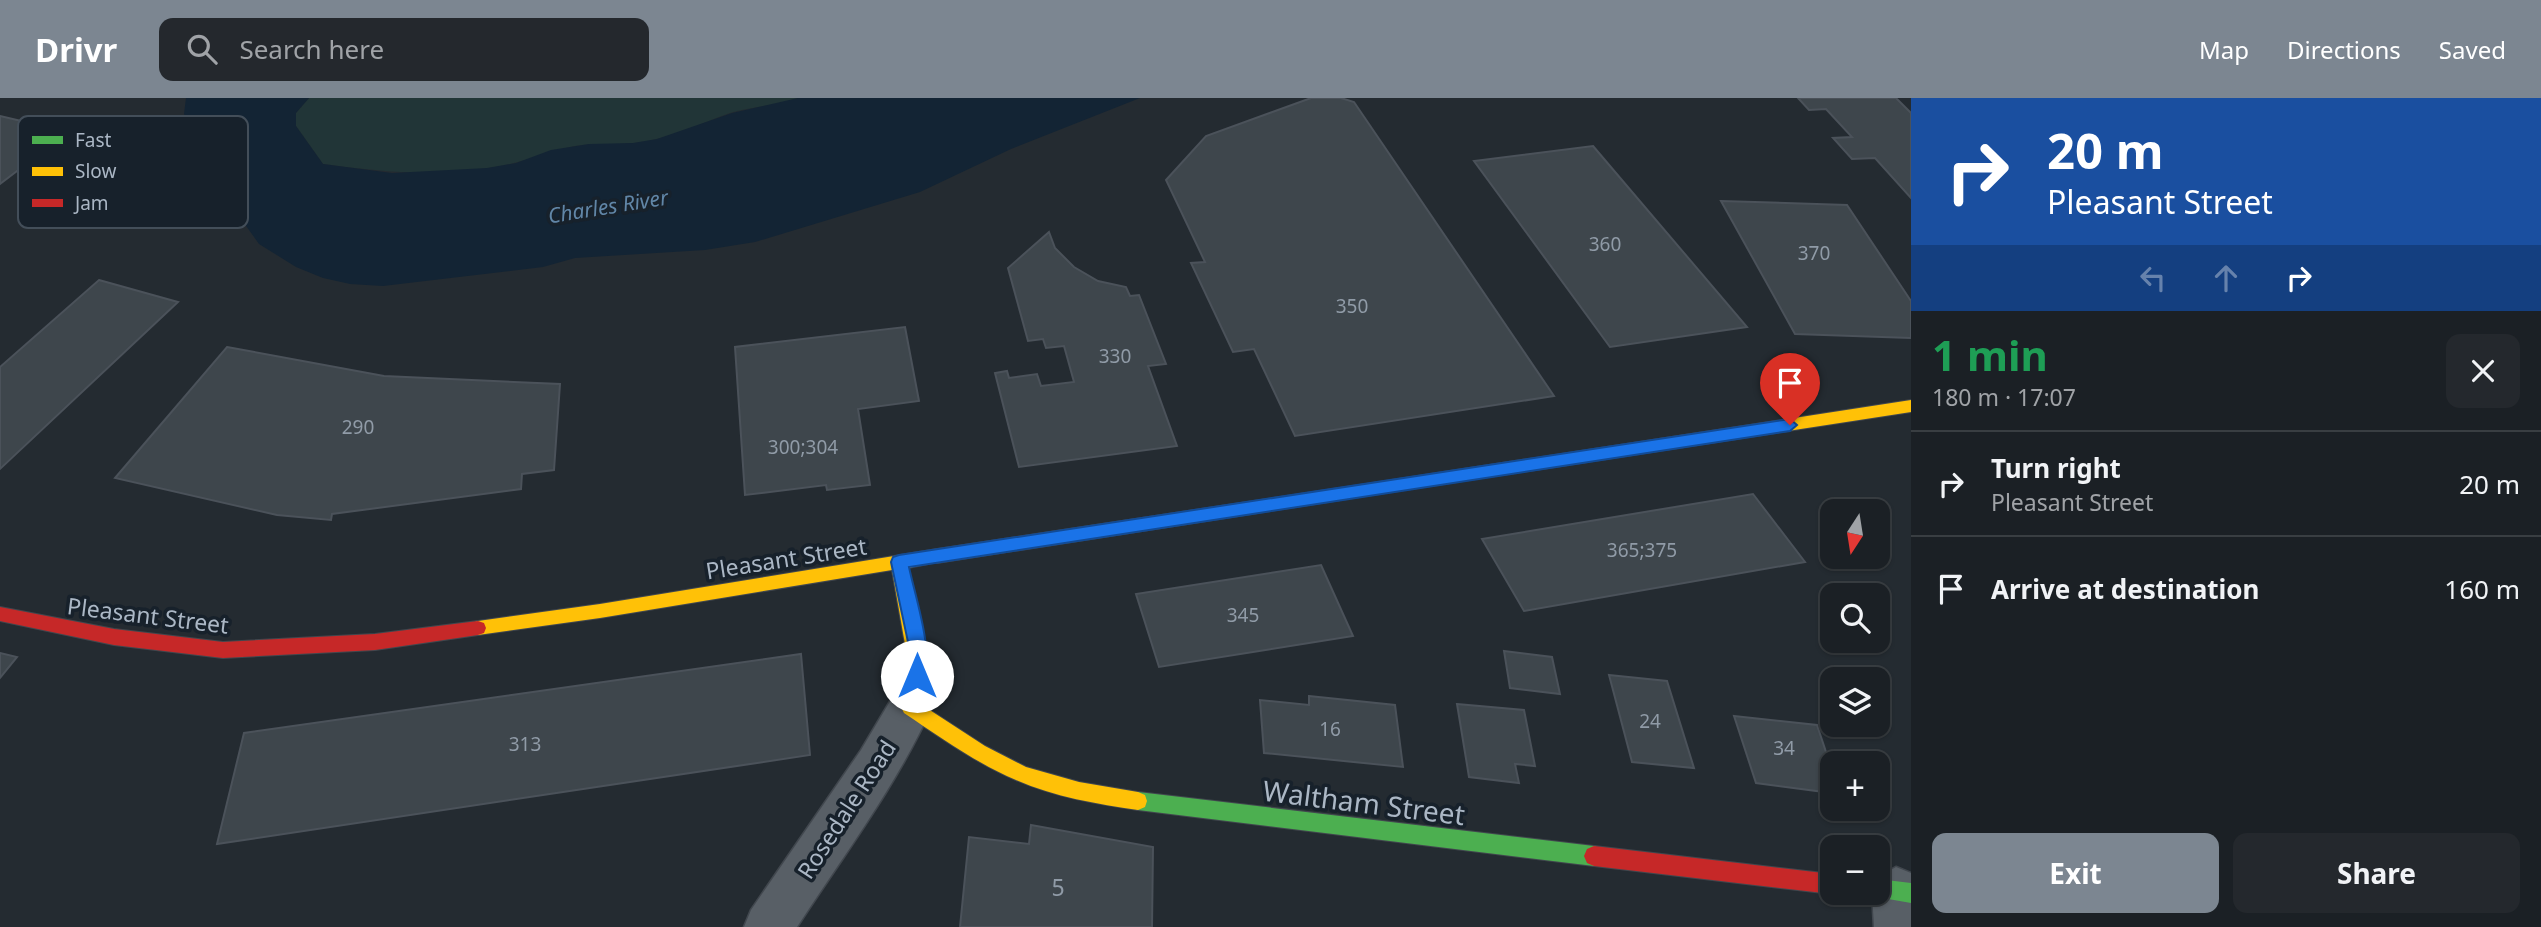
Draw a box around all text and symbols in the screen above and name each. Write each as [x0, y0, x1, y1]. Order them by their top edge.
search box [159, 18, 649, 81]
text: Drivr [35, 27, 117, 72]
icon: search [183, 30, 221, 68]
text: Search here [239, 31, 384, 67]
text: Map [2199, 33, 2249, 66]
text: Directions [2287, 33, 2401, 66]
text: Saved [2439, 33, 2506, 66]
legend [18, 116, 248, 228]
text: 20 m [2047, 117, 2164, 183]
icon: right [1932, 126, 2023, 217]
text: Fast [75, 127, 112, 153]
text: Slow [75, 158, 116, 184]
text: Pleasant Street [2047, 180, 2273, 223]
water label: Charles River [546, 182, 672, 229]
text: Jam [73, 190, 109, 216]
house number: 360 [1589, 231, 1621, 257]
house number: 370 [1798, 240, 1830, 266]
icon: left [2134, 259, 2172, 297]
icon: ahead [2207, 259, 2245, 297]
icon: right [2280, 259, 2318, 297]
house number: 350 [1336, 293, 1368, 319]
text: 1 min [1932, 326, 2048, 383]
button: close [2446, 334, 2520, 408]
house number: 330 [1099, 343, 1131, 369]
pin [1760, 353, 1820, 425]
icon: arrive [1771, 364, 1809, 402]
text: 180 m · 17:07 [1932, 381, 2076, 413]
house number: 290 [342, 414, 374, 440]
house number: 300;304 [768, 434, 838, 460]
text: Turn right [1991, 450, 2121, 486]
icon: right [1932, 465, 1970, 503]
text: 20 m [2459, 466, 2520, 502]
text: Pleasant Street [1991, 486, 2153, 518]
north arrow [1820, 499, 1890, 569]
map controls [1820, 499, 1890, 905]
street label: Pleasant Street [703, 529, 869, 587]
house number: 365;375 [1607, 537, 1677, 563]
icon: arrive [1932, 570, 1970, 608]
text: Arrive at destination [1991, 571, 2260, 607]
text: 160 m [2444, 571, 2520, 607]
button: search [1820, 583, 1890, 653]
street label: Pleasant Street [65, 589, 231, 641]
house number: 345 [1227, 602, 1259, 628]
position arrow [880, 639, 954, 713]
button: layers [1820, 667, 1890, 737]
house number: 24 [1639, 708, 1661, 734]
house number: 16 [1319, 716, 1341, 742]
house number: 313 [509, 731, 541, 757]
street label: Rosedale Road [789, 733, 903, 885]
house number: 34 [1773, 735, 1795, 761]
button: + [1820, 751, 1890, 821]
street label: Waltham Street [1261, 771, 1467, 833]
button: Exit [1932, 833, 2219, 913]
button: Share [2233, 833, 2520, 913]
button: − [1820, 835, 1890, 905]
house number: 5 [1051, 871, 1065, 903]

